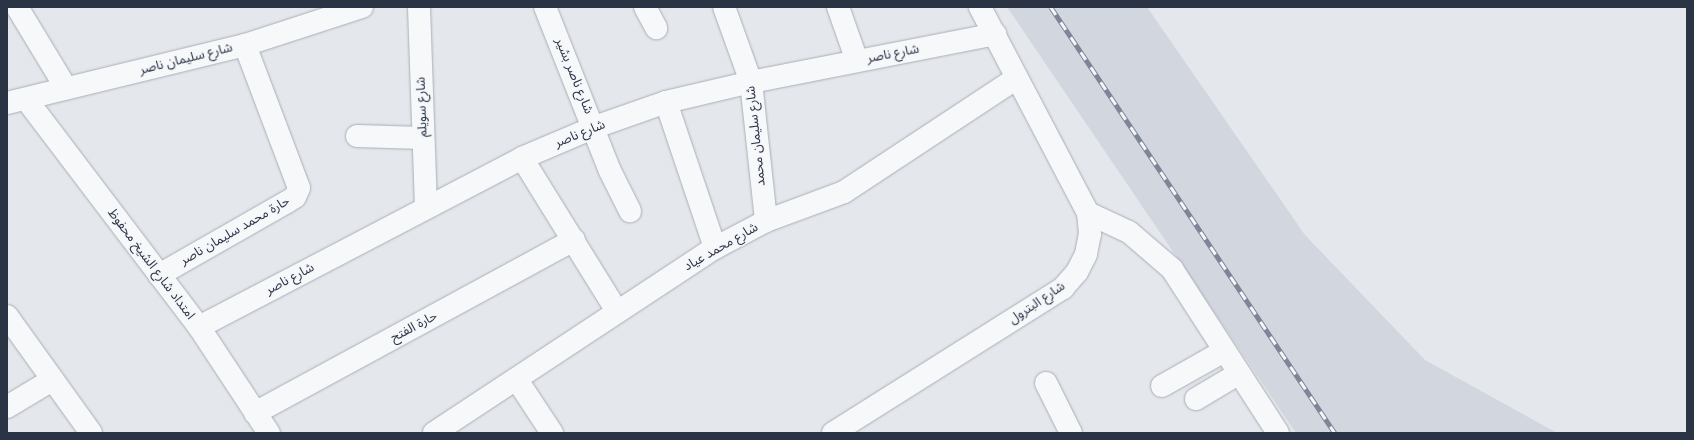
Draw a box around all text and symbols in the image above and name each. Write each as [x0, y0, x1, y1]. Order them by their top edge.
street label: شارع ناصر بشير [552, 36, 596, 116]
street label: شارع سليمان ناصر [138, 40, 234, 78]
street label: شارع ناصر [866, 41, 920, 67]
street label: شارع سويلم [413, 77, 431, 137]
street label: شارع سليمان محمد [743, 85, 769, 187]
street label: شارع ناصر [553, 117, 607, 151]
street label: حارة محمد سليمان ناصر [177, 193, 293, 269]
street label: امتداد شارع الشيخ محفوظ [104, 205, 198, 323]
street label: شارع محمد عياد [681, 219, 761, 275]
street label: شارع ناصر [263, 260, 317, 298]
street label: شارع البترول [1006, 279, 1068, 327]
street label: حارة الفتح [388, 308, 440, 346]

